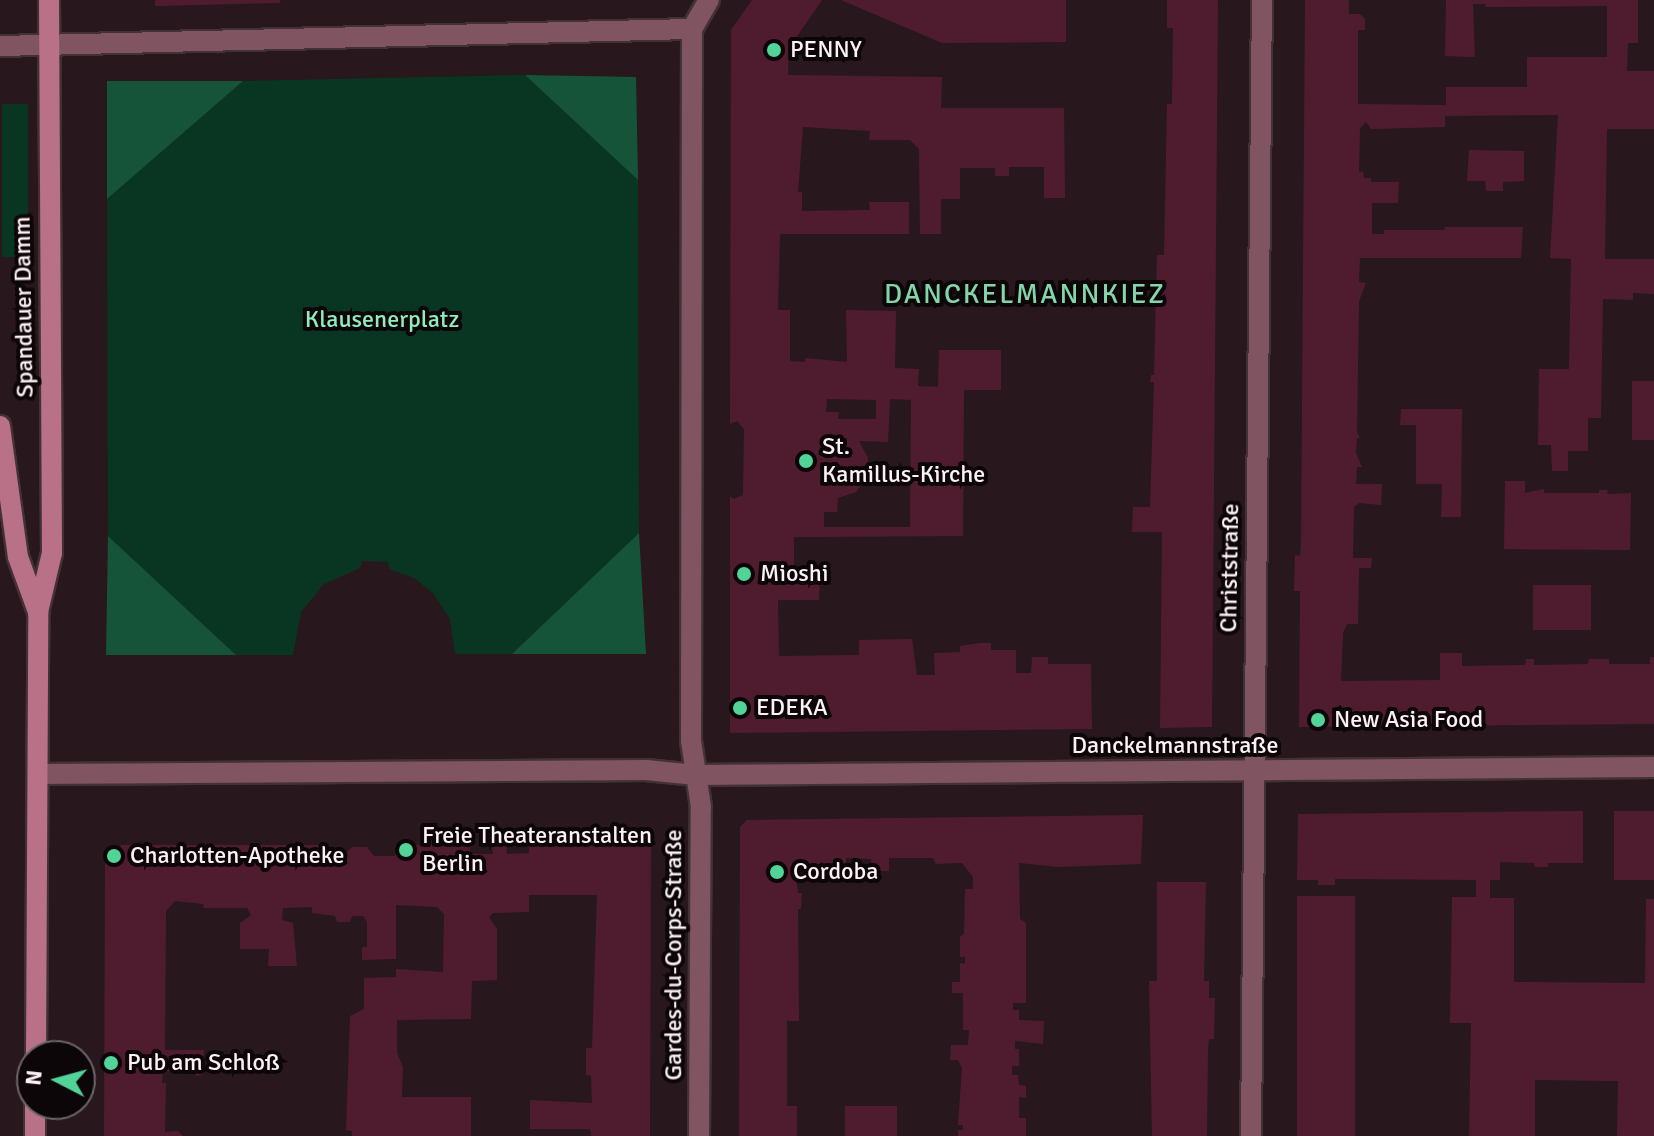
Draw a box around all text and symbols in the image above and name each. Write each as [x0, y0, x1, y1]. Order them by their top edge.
place label: PENNY [790, 36, 862, 64]
marker: PENNY [765, 41, 783, 59]
street label: Spandauer Damm [8, 216, 40, 398]
district label: DANCKELMANNKIEZ [884, 277, 1166, 311]
park label: Klausenerplatz [305, 306, 459, 334]
place label: St. Kamillus-Kirche [822, 433, 985, 489]
marker: St. Kamillus-Kirche [797, 452, 815, 470]
street label: Christstraße [1214, 503, 1246, 633]
place label: Mioshi [760, 560, 828, 588]
marker: Mioshi [735, 565, 753, 583]
place label: EDEKA [756, 694, 828, 722]
marker: EDEKA [731, 699, 749, 717]
place label: New Asia Food [1334, 706, 1483, 734]
marker: New Asia Food [1309, 711, 1327, 729]
street label: Danckelmannstraße [1072, 732, 1278, 760]
place label: Freie Theateranstalten Berlin [422, 822, 652, 878]
street label: Gardes-du-Corps-Straße [660, 830, 688, 1080]
marker: Freie Theateranstalten Berlin [397, 841, 415, 859]
place label: Charlotten-Apotheke [130, 842, 344, 870]
marker: Charlotten-Apotheke [105, 847, 123, 865]
place label: Cordoba [793, 858, 878, 886]
marker: Cordoba [768, 863, 786, 881]
north arrow [16, 1040, 96, 1120]
place label: Pub am Schloß [127, 1049, 280, 1077]
marker: Pub am Schloß [102, 1054, 120, 1072]
text: N [19, 1069, 48, 1087]

